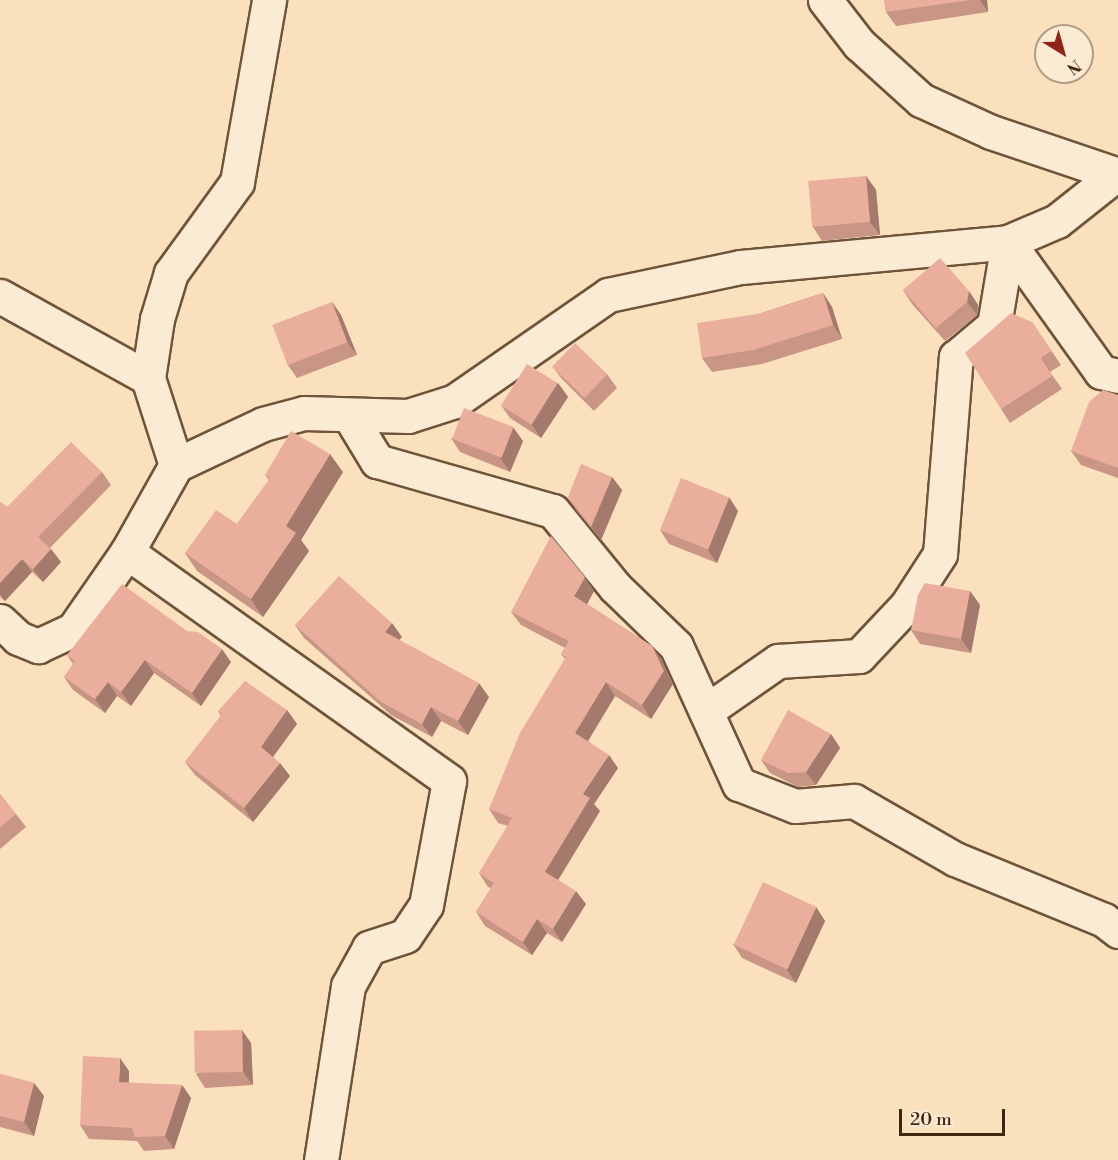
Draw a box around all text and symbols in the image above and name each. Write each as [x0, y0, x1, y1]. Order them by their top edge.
north arrow [1034, 24, 1094, 84]
text: N [1063, 55, 1085, 79]
scale bar [902, 1097, 1008, 1135]
text: 20 m [910, 1108, 952, 1131]

